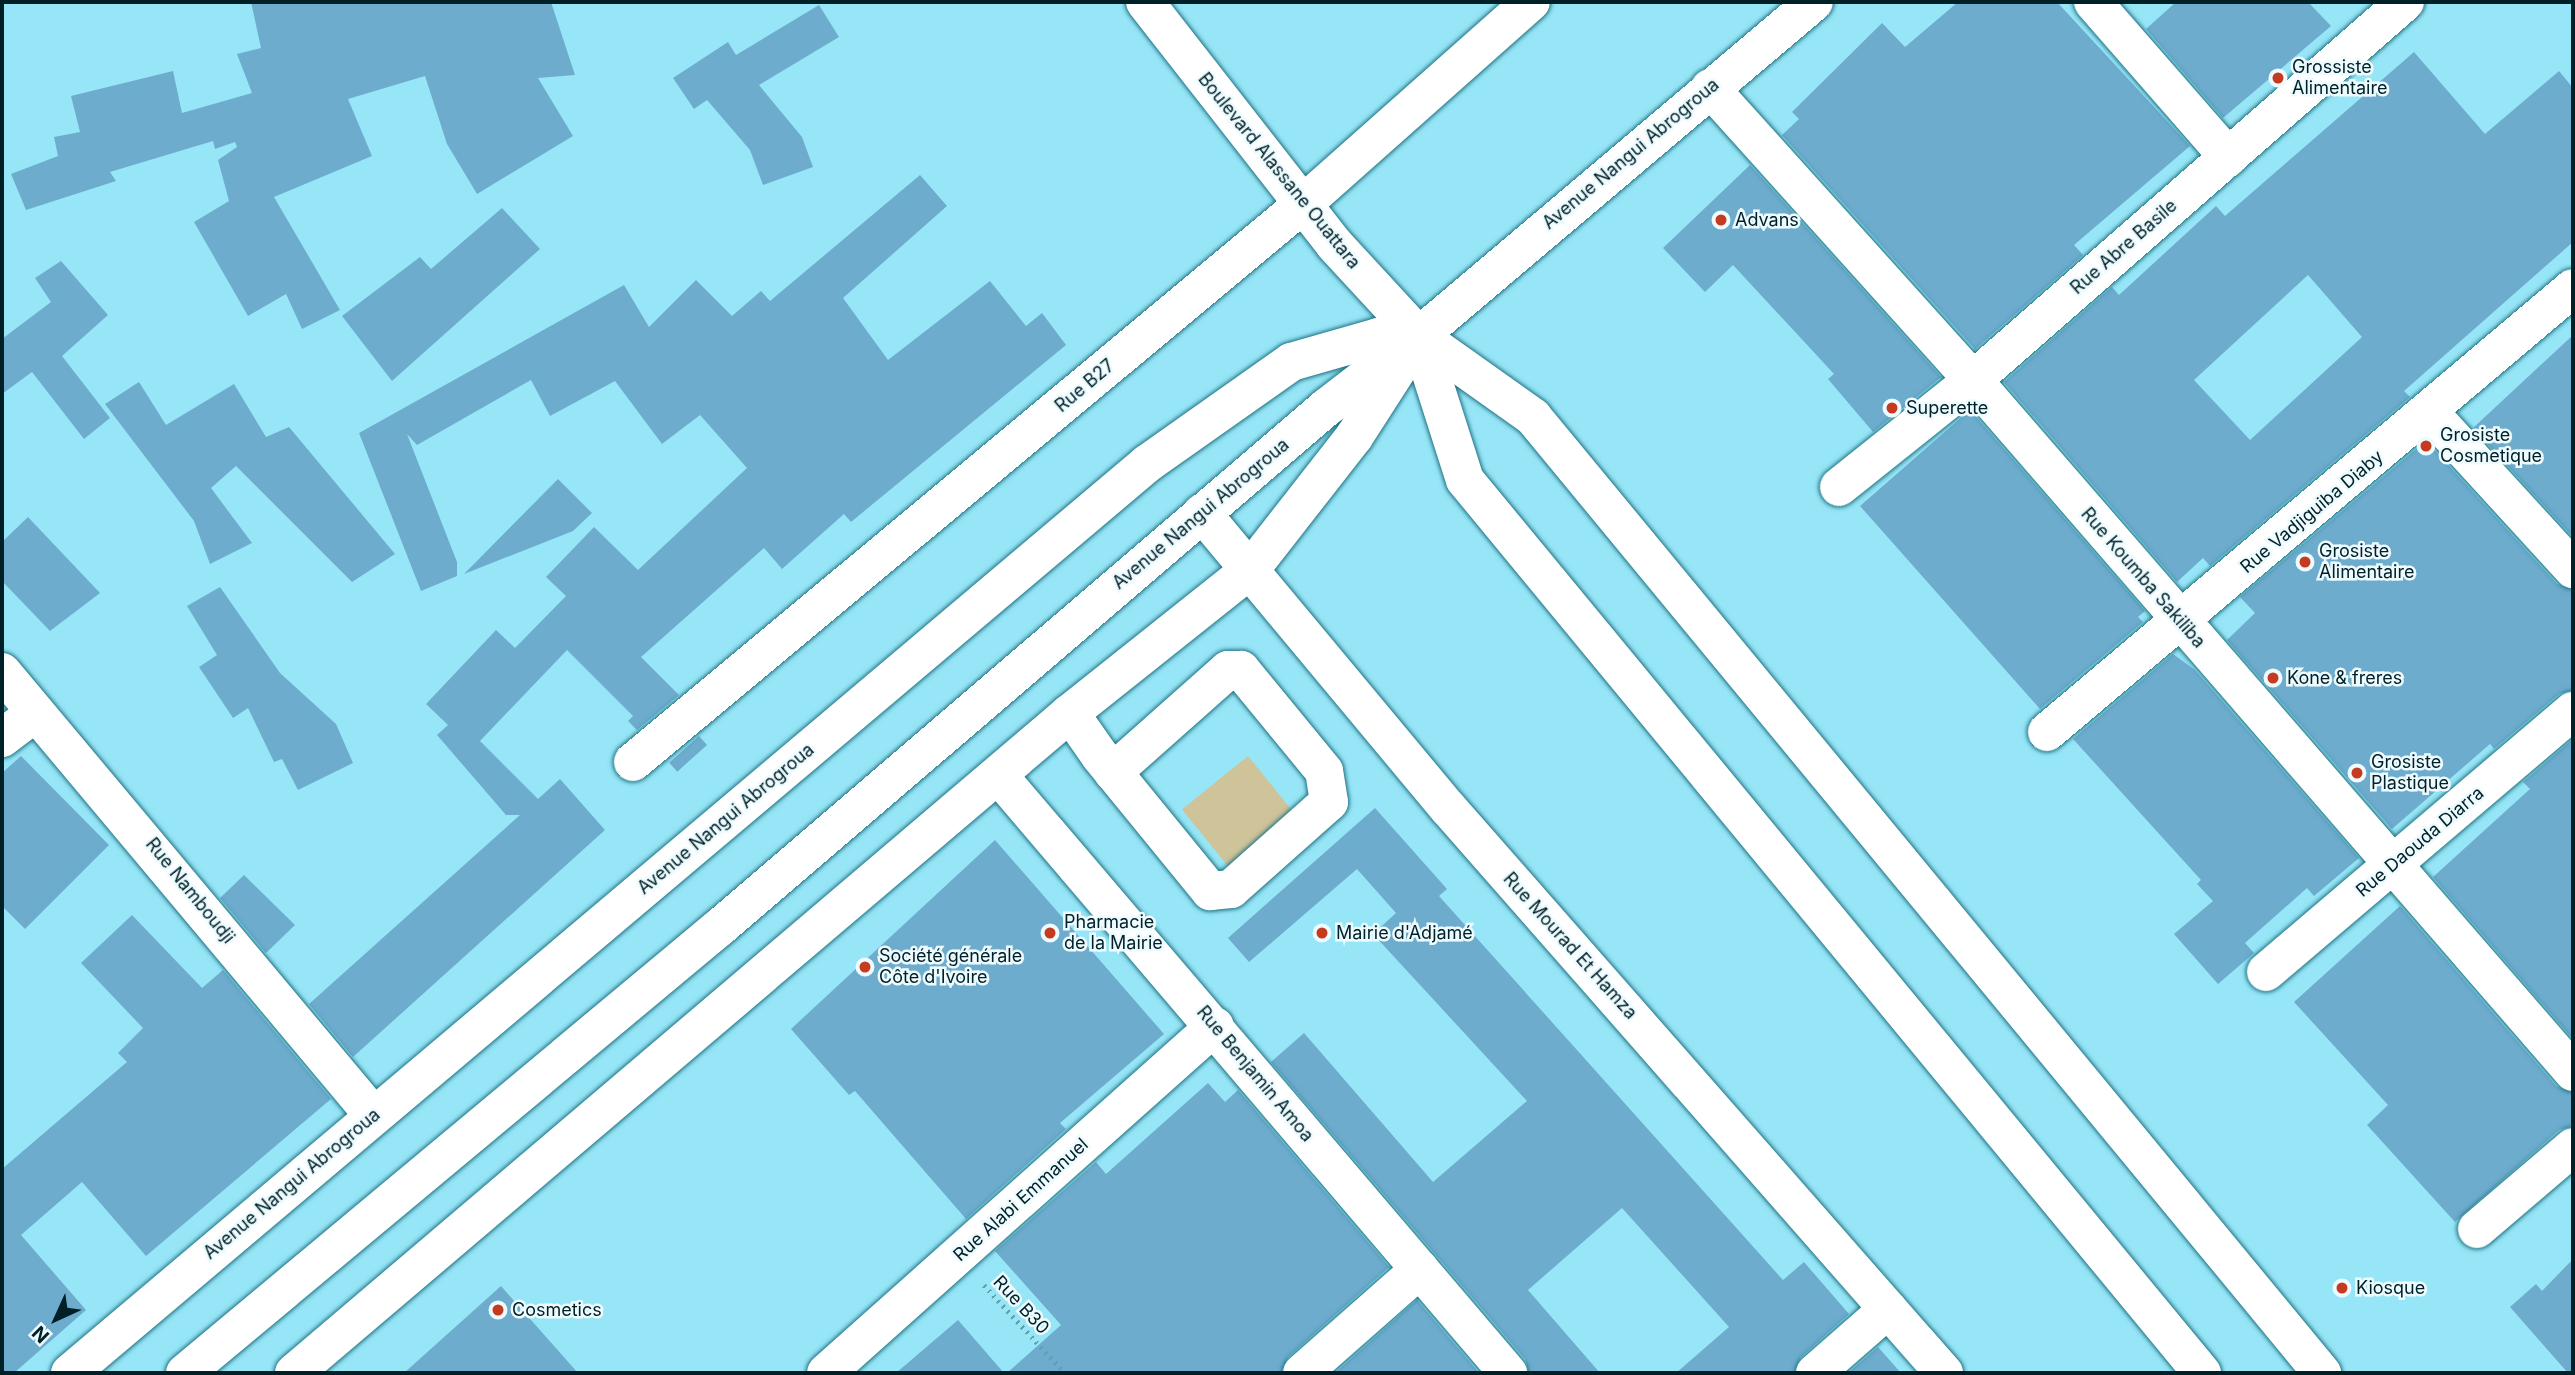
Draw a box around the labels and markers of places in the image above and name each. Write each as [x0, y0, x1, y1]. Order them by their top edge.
place label: Grossiste Alimentaire [2292, 57, 2387, 100]
marker: Grossiste Alimentaire [2270, 70, 2286, 86]
place label: Advans [1735, 209, 1799, 231]
marker: Advans [1713, 212, 1729, 228]
place label: Superette [1906, 397, 1988, 419]
marker: Superette [1884, 400, 1900, 416]
place label: Grosiste Cosmetique [2440, 425, 2542, 467]
marker: Grosiste Cosmetique [2418, 438, 2434, 454]
place label: Grosiste Alimentaire [2319, 541, 2414, 584]
marker: Grosiste Alimentaire [2297, 554, 2313, 570]
place label: Kone & freres [2287, 667, 2402, 689]
marker: Kone & freres [2265, 670, 2281, 686]
place label: Grosiste Plastique [2371, 752, 2449, 794]
marker: Grosiste Plastique [2349, 765, 2365, 781]
place label: Pharmacie de la Mairie [1064, 912, 1163, 954]
place label: Mairie d'Adjamé [1336, 922, 1473, 944]
marker: Pharmacie de la Mairie [1042, 925, 1058, 941]
marker: Mairie d'Adjamé [1314, 925, 1330, 941]
place label: Société générale Côte d'Ivoire [879, 946, 1022, 988]
marker: Société générale Côte d'Ivoire [857, 959, 873, 975]
place label: Kiosque [2356, 1277, 2425, 1299]
marker: Kiosque [2334, 1280, 2350, 1296]
place label: Cosmetics [512, 1299, 602, 1321]
marker: Cosmetics [490, 1302, 506, 1318]

